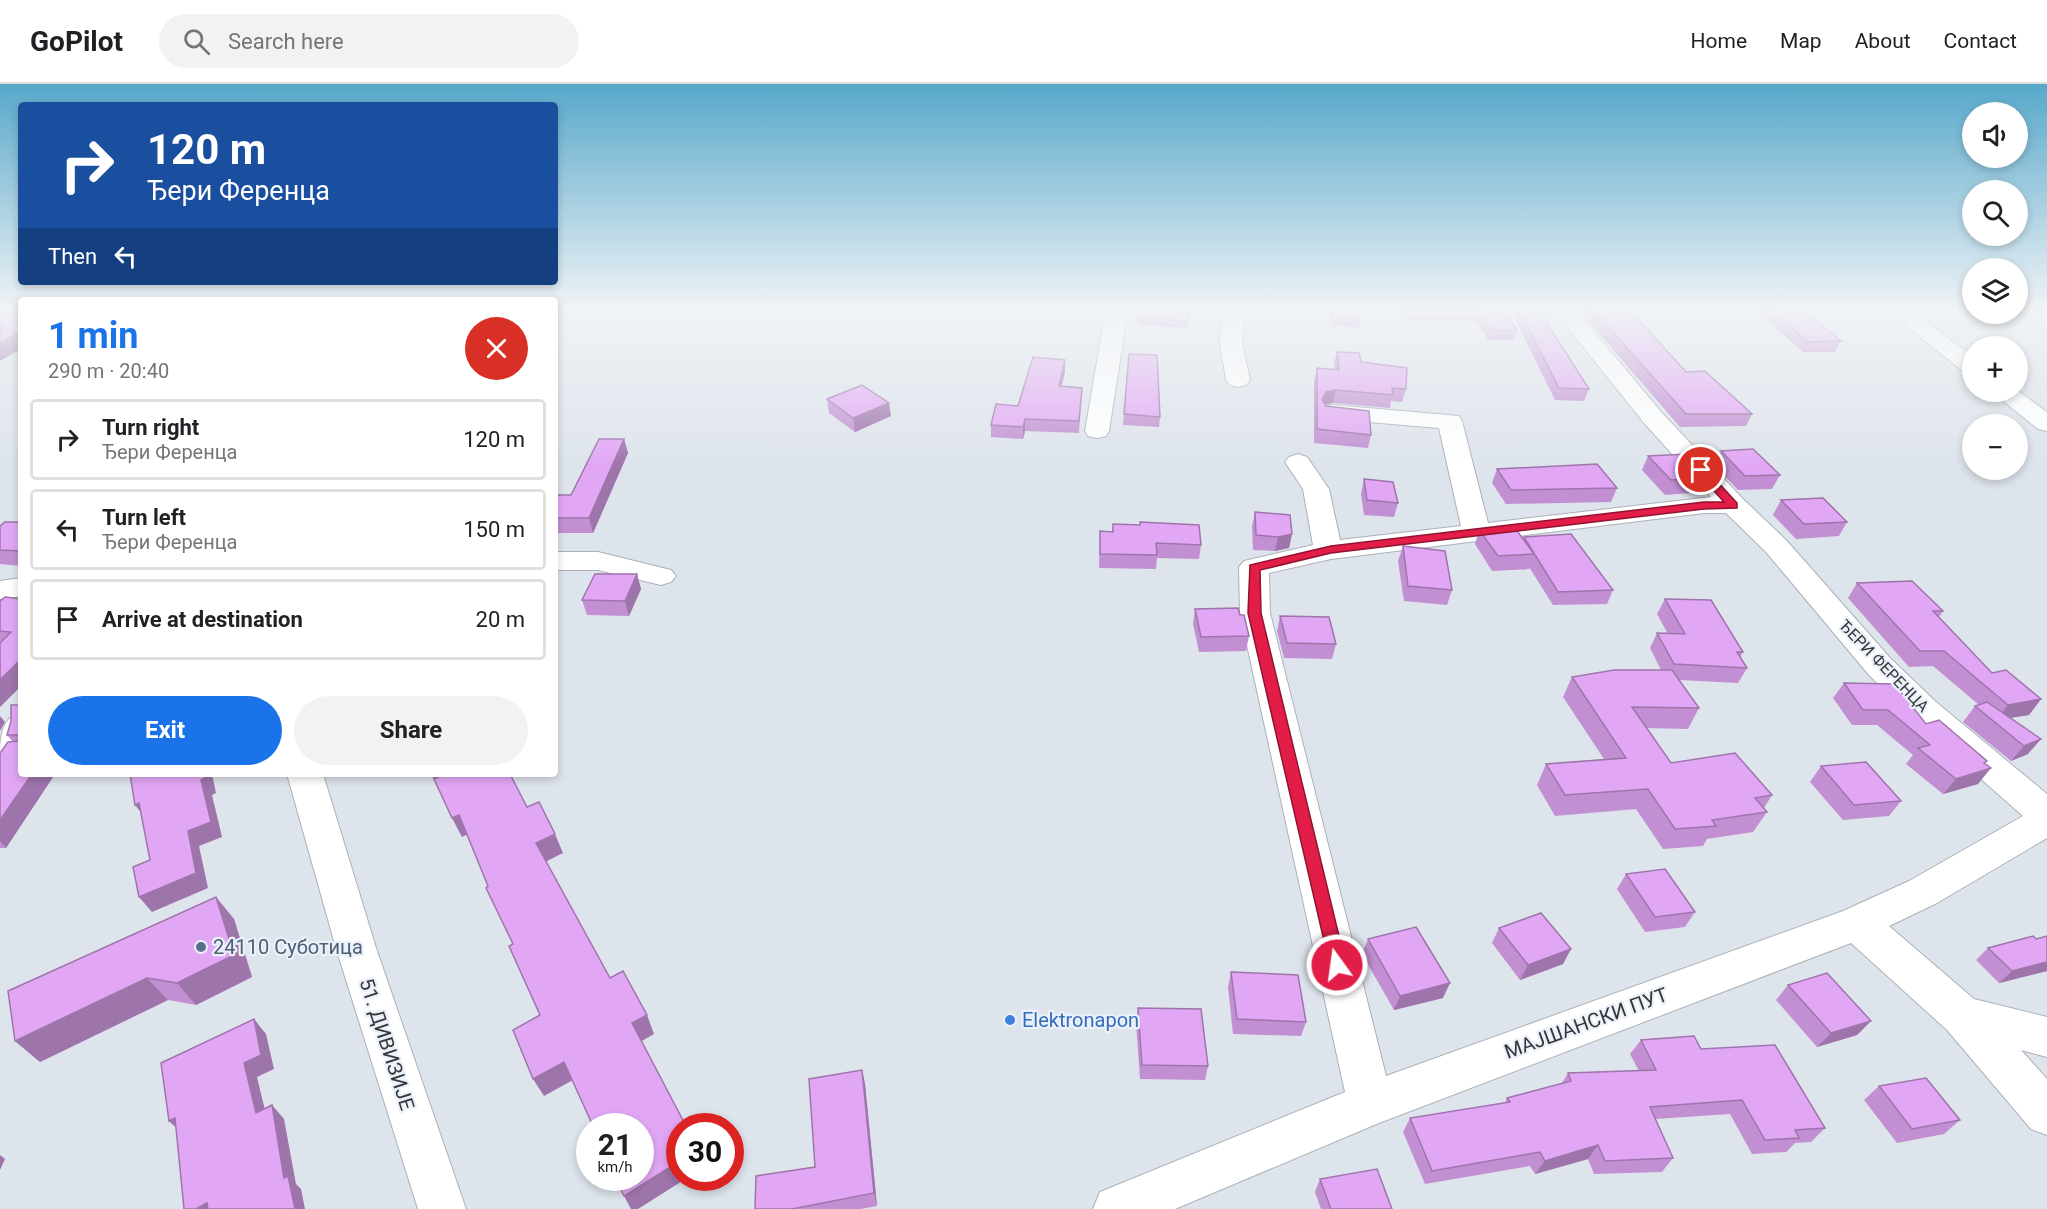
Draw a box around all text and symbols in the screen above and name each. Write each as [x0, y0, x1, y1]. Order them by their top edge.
search box [159, 14, 579, 68]
text: GoPilot [30, 25, 123, 58]
icon: search [180, 25, 213, 58]
text: Search here [228, 29, 344, 54]
text: Home [1691, 29, 1747, 53]
text: Map [1780, 29, 1822, 53]
text: About [1855, 29, 1911, 53]
text: Contact [1944, 29, 2017, 53]
map controls [1962, 102, 2028, 480]
button: sound [1962, 102, 2028, 168]
text: 120 m [147, 125, 266, 174]
icon: right [48, 126, 126, 204]
text: Ђери Ференца [147, 175, 330, 207]
button: search [1962, 180, 2028, 246]
icon: left [109, 240, 142, 273]
text: Then [48, 244, 97, 269]
button: layers [1962, 258, 2028, 324]
text: 1 min [48, 315, 139, 357]
button: close [465, 317, 528, 380]
button: + [1962, 336, 2028, 402]
text: 290 m · 20:40 [48, 359, 169, 383]
button: − [1962, 414, 2028, 480]
text: Turn right [102, 415, 199, 440]
icon: right [51, 423, 84, 456]
text: 120 m [463, 427, 525, 452]
text: Ђери Ференца [102, 440, 238, 464]
pin [1675, 444, 1726, 495]
icon: arrive [1684, 453, 1717, 486]
text: Turn left [102, 505, 186, 530]
icon: left [51, 513, 84, 546]
text: 150 m [463, 517, 525, 542]
text: Ђери Ференца [102, 530, 238, 554]
icon: arrive [51, 603, 84, 636]
text: Arrive at destination [102, 607, 303, 632]
text: 20 m [476, 607, 525, 632]
street label: ЂЕРИ ФЕРЕНЦА [1835, 616, 1933, 716]
button: Exit [48, 696, 282, 765]
button: Share [294, 696, 528, 765]
position arrow [1305, 933, 1369, 997]
place label: 24110 Суботица [213, 935, 363, 959]
marker: 24110 Суботица [194, 940, 208, 954]
street label: 51. ДИВИЗИЈЕ [354, 975, 420, 1113]
street label: МАЈШАНСКИ ПУТ [1501, 982, 1671, 1064]
place label: Elektronapon [1022, 1008, 1139, 1032]
marker: Elektronapon [1003, 1013, 1017, 1027]
speed limit sign: 30 [666, 1113, 744, 1191]
text: 21 [598, 1127, 632, 1162]
text: km/h [597, 1158, 633, 1176]

